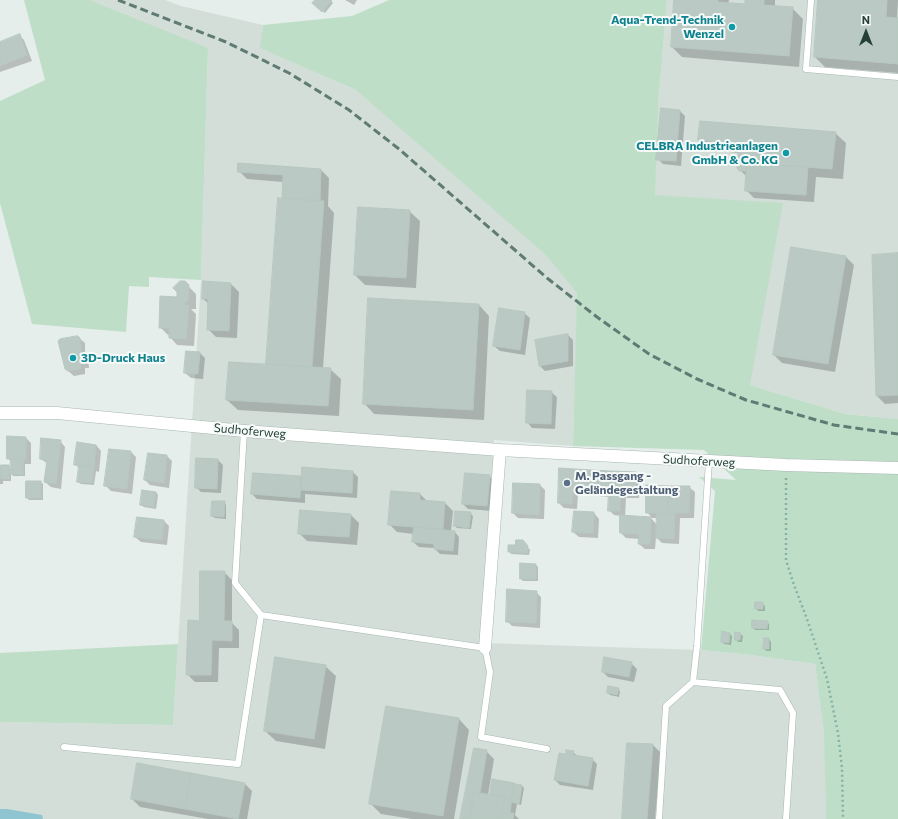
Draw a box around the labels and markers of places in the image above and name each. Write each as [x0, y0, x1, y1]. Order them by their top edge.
place label: Aqua-Trend-Technik Wenzel [611, 13, 724, 41]
marker: Aqua-Trend-Technik Wenzel [727, 22, 737, 32]
place label: CELBRA Industrieanlagen GmbH & Co. KG [636, 139, 778, 167]
marker: CELBRA Industrieanlagen GmbH & Co. KG [781, 148, 791, 158]
place label: 3D-Druck Haus [81, 351, 165, 365]
marker: 3D-Druck Haus [68, 353, 78, 363]
place label: M. Passgang - Geländegestaltung [575, 469, 678, 497]
marker: M. Passgang - Geländegestaltung [562, 478, 572, 488]

